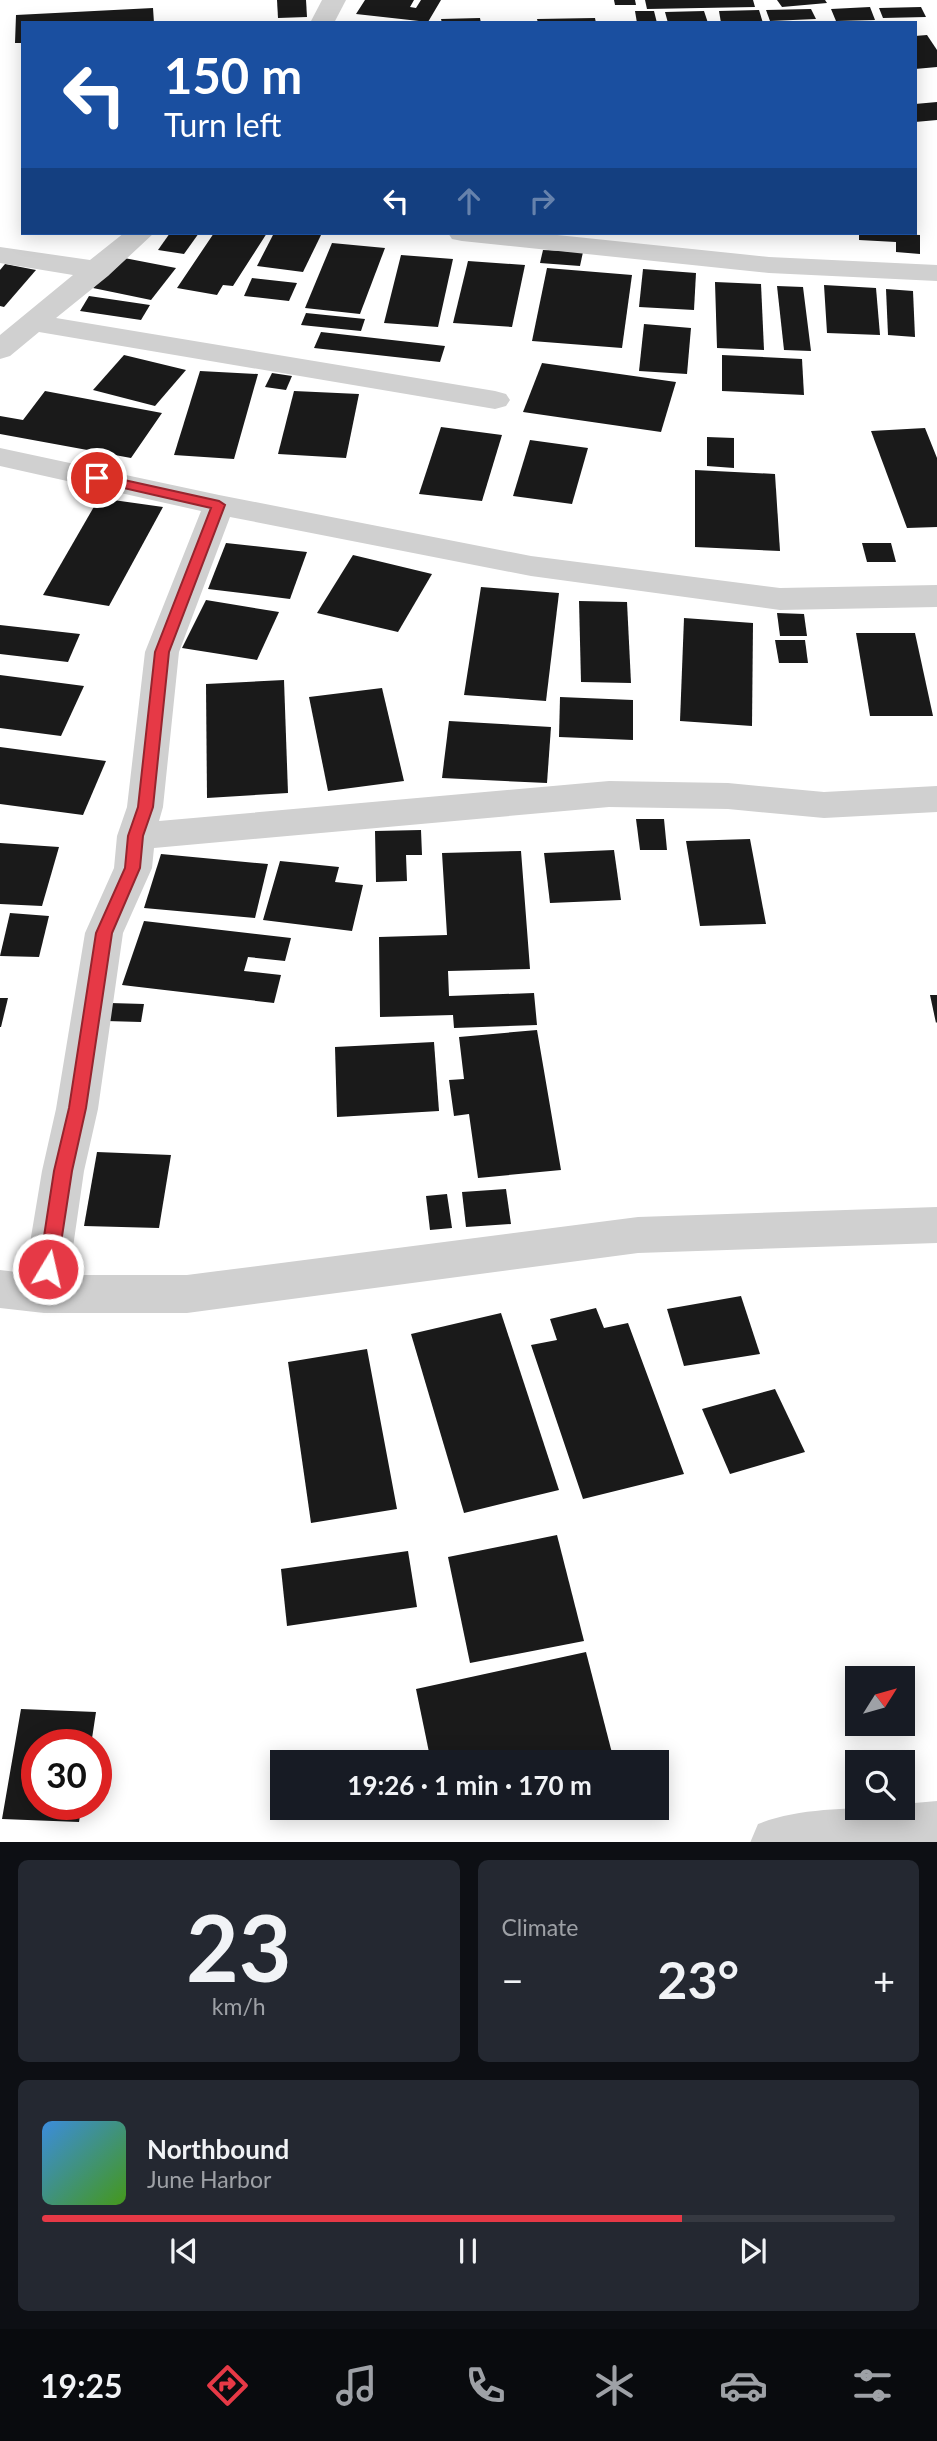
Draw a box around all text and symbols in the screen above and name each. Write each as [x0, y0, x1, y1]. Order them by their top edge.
text: 150 m [164, 46, 302, 104]
icon: left [49, 49, 140, 140]
text: Turn left [164, 105, 281, 144]
icon: left [377, 182, 415, 220]
icon: ahead [450, 182, 488, 220]
icon: right [523, 182, 561, 220]
pin [67, 448, 127, 508]
icon: arrive [78, 459, 116, 497]
position arrow [11, 1232, 85, 1306]
north arrow [845, 1666, 915, 1736]
map controls [845, 1666, 915, 1820]
speed limit sign: 30 [21, 1729, 112, 1820]
button: search [845, 1750, 915, 1820]
text: 19:26 · 1 min · 170 m [347, 1769, 592, 1801]
text: 23 [186, 1892, 292, 2001]
text: Climate [502, 1913, 578, 1941]
text: 23° [657, 1948, 739, 2010]
text: − [502, 1957, 524, 2003]
text: + [873, 1957, 895, 2003]
text: km/h [212, 1992, 266, 2020]
text: Northbound [147, 2133, 289, 2165]
text: June Harbor [147, 2165, 271, 2193]
icon: previous [165, 2232, 203, 2270]
icon: pause [449, 2232, 487, 2270]
icon: next [734, 2232, 772, 2270]
icon: directions [203, 2361, 252, 2410]
icon: music [332, 2361, 381, 2410]
icon: phone [461, 2361, 510, 2410]
icon: climate [590, 2361, 639, 2410]
icon: car [719, 2361, 768, 2410]
icon: filters [848, 2361, 897, 2410]
text: 19:25 [40, 2366, 123, 2405]

